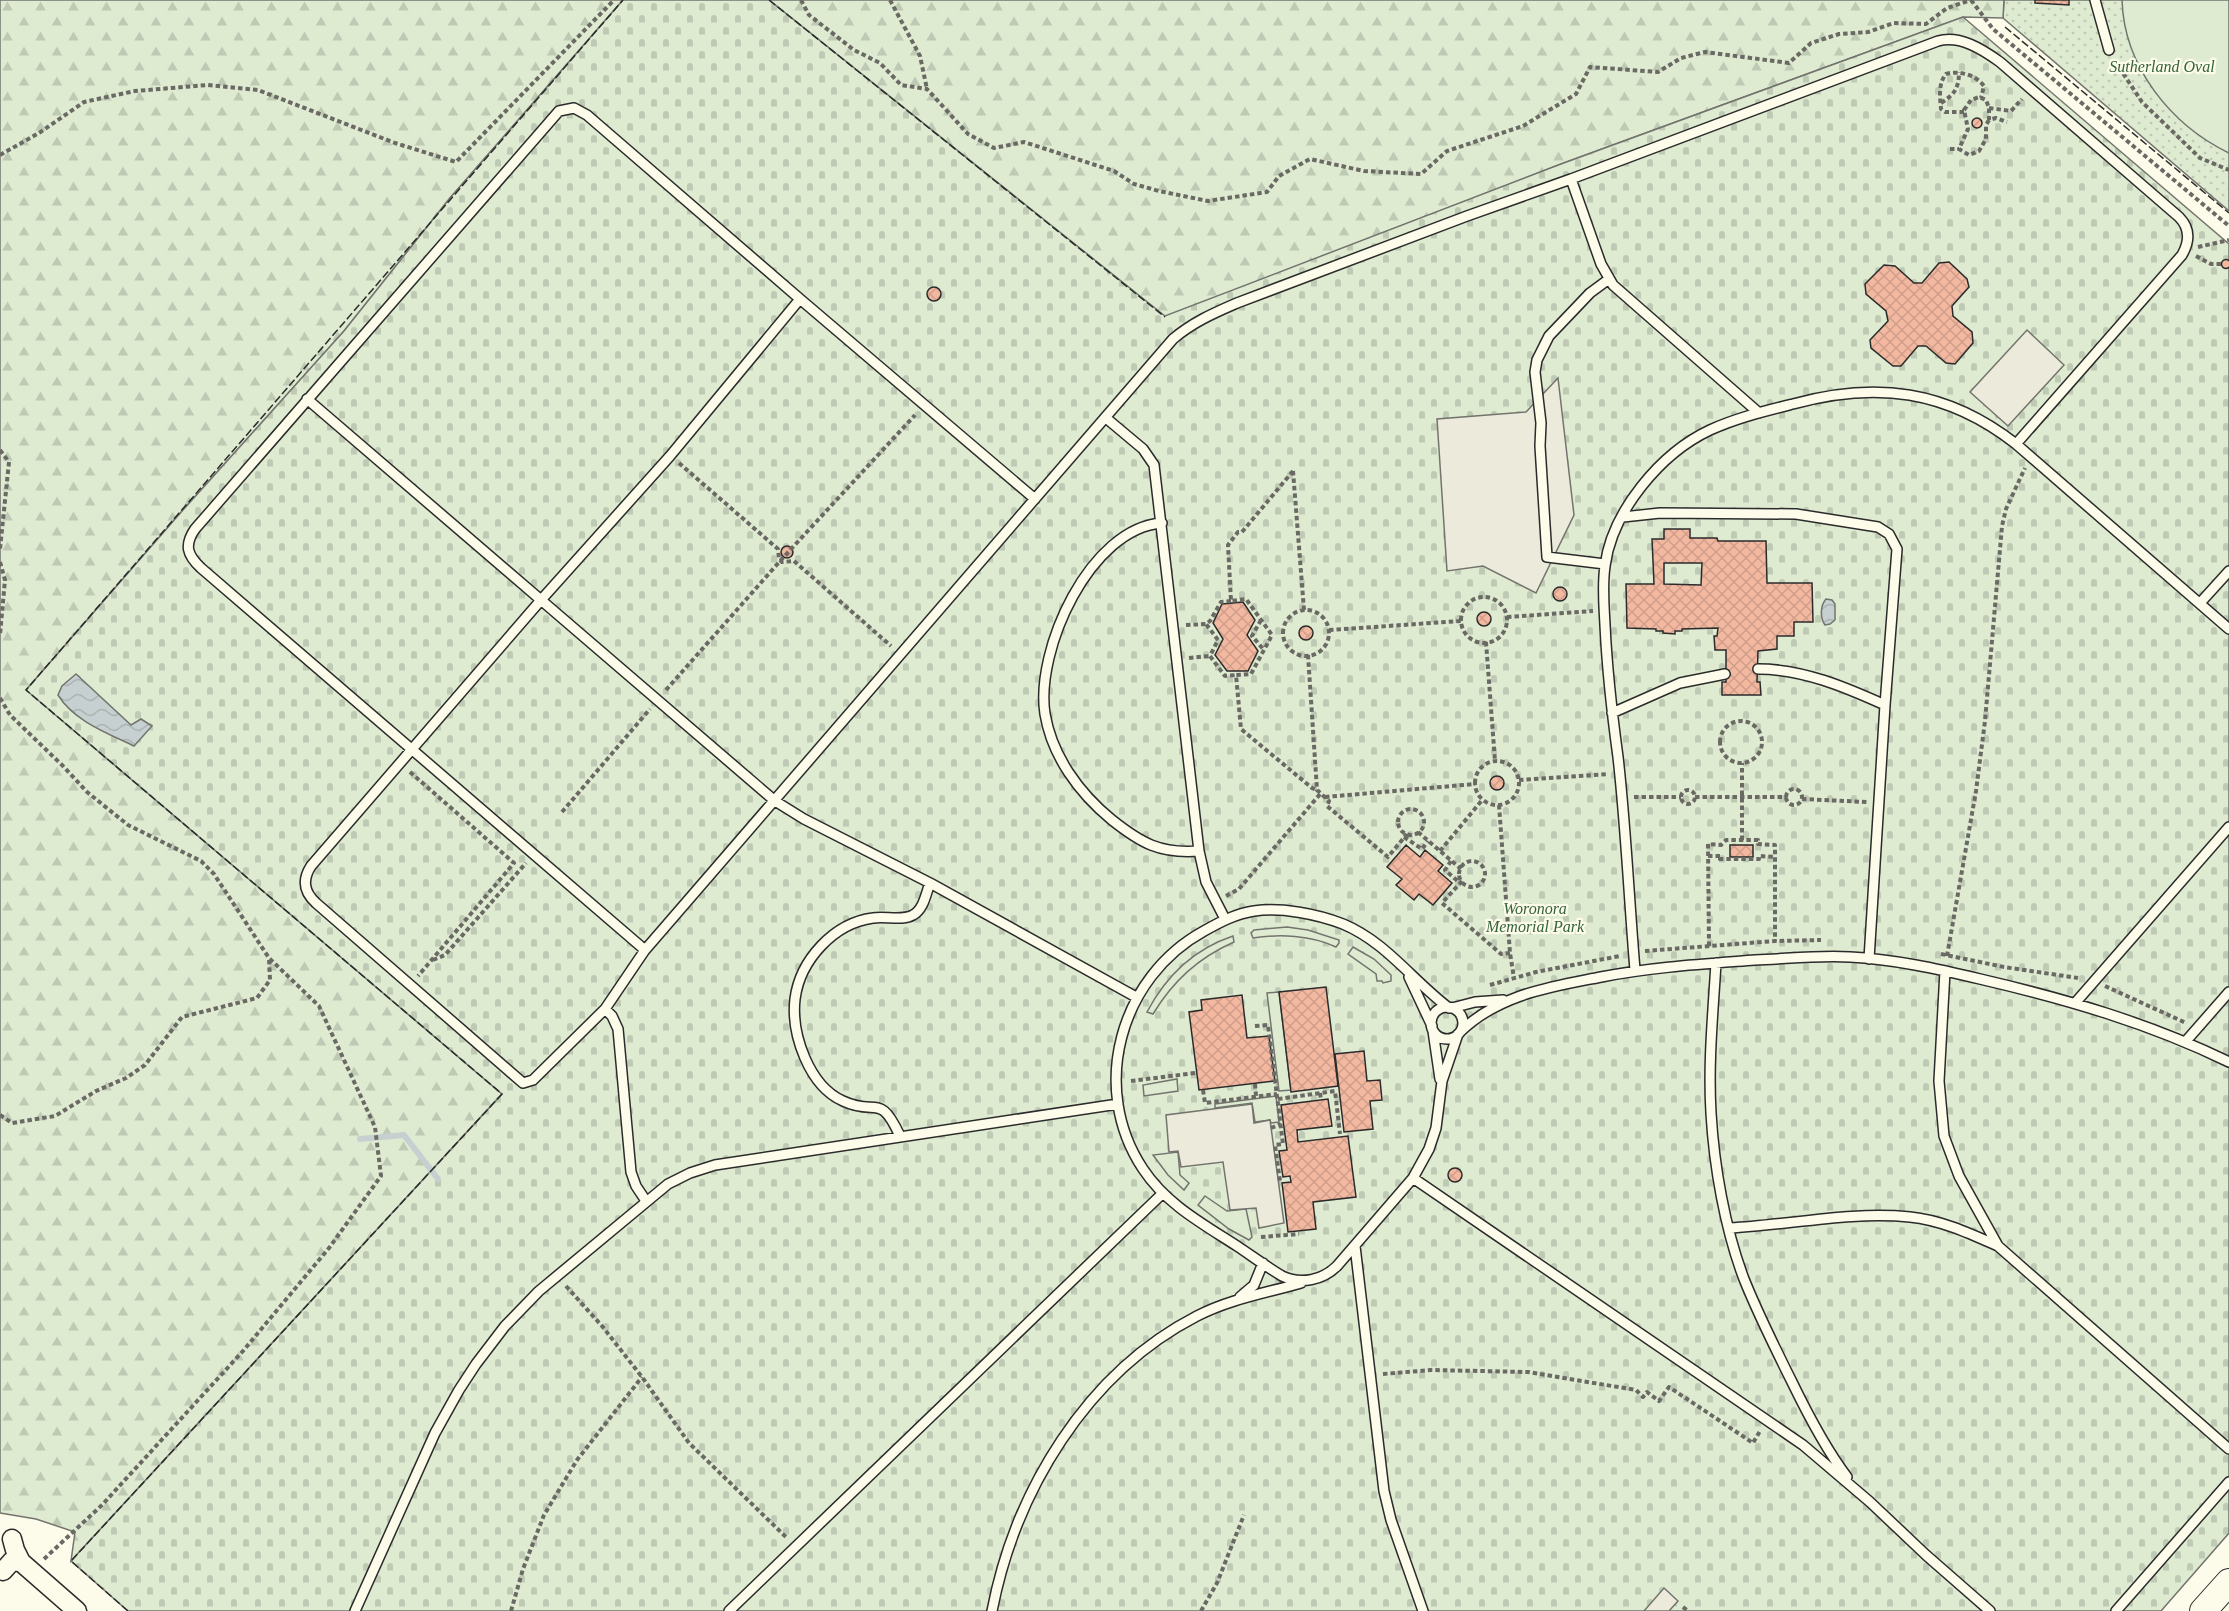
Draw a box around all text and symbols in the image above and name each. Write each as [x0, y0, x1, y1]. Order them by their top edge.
park label: Sutherland Oval [2109, 58, 2215, 75]
park label: Woronora Memorial Park [1485, 900, 1585, 935]

